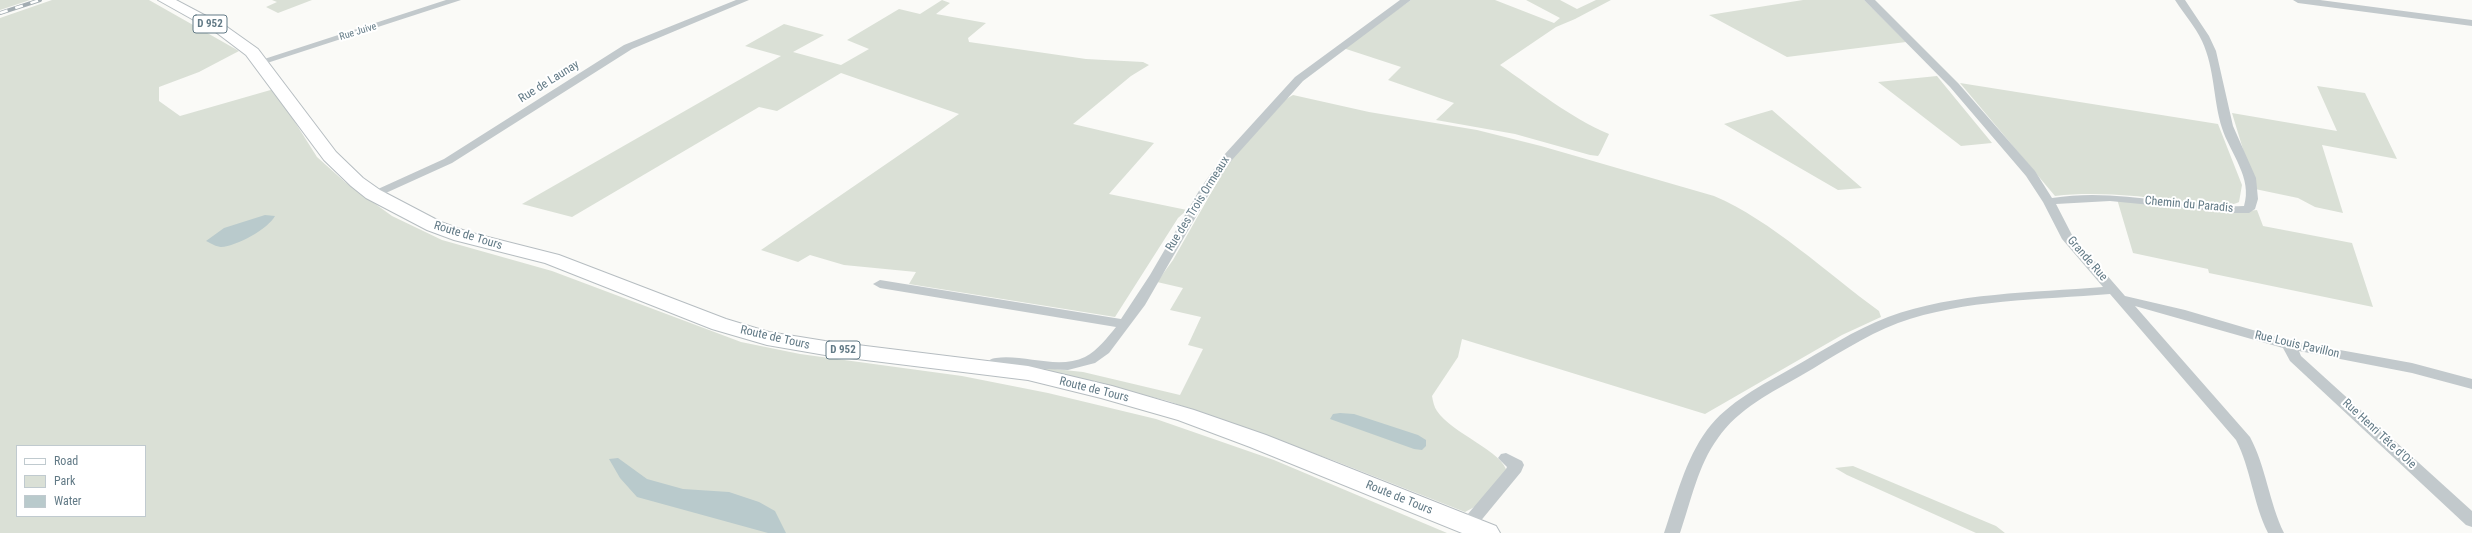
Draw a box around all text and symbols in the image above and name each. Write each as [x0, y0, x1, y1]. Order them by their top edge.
road number: D 952 [193, 15, 227, 33]
street label: Rue Juive [338, 21, 378, 43]
street label: Rue de Launay [516, 58, 582, 106]
street label: Rue des Trois Ormeaux [1163, 154, 1233, 254]
street label: Chemin du Paradis [2144, 194, 2234, 216]
street label: Route de Tours [432, 219, 504, 253]
street label: Grande Rue [2064, 234, 2110, 284]
street label: Route de Tours [739, 323, 811, 353]
street label: Rue Louis Pavillon [2253, 328, 2341, 362]
road number: D 952 [826, 341, 860, 359]
street label: Route de Tours [1058, 374, 1130, 406]
street label: Rue Henri Tête d'Oie [2339, 396, 2419, 472]
legend [16, 445, 146, 517]
text: Road [54, 454, 78, 468]
text: Park [54, 474, 75, 488]
street label: Route de Tours [1363, 478, 1435, 518]
text: Water [54, 494, 82, 508]

